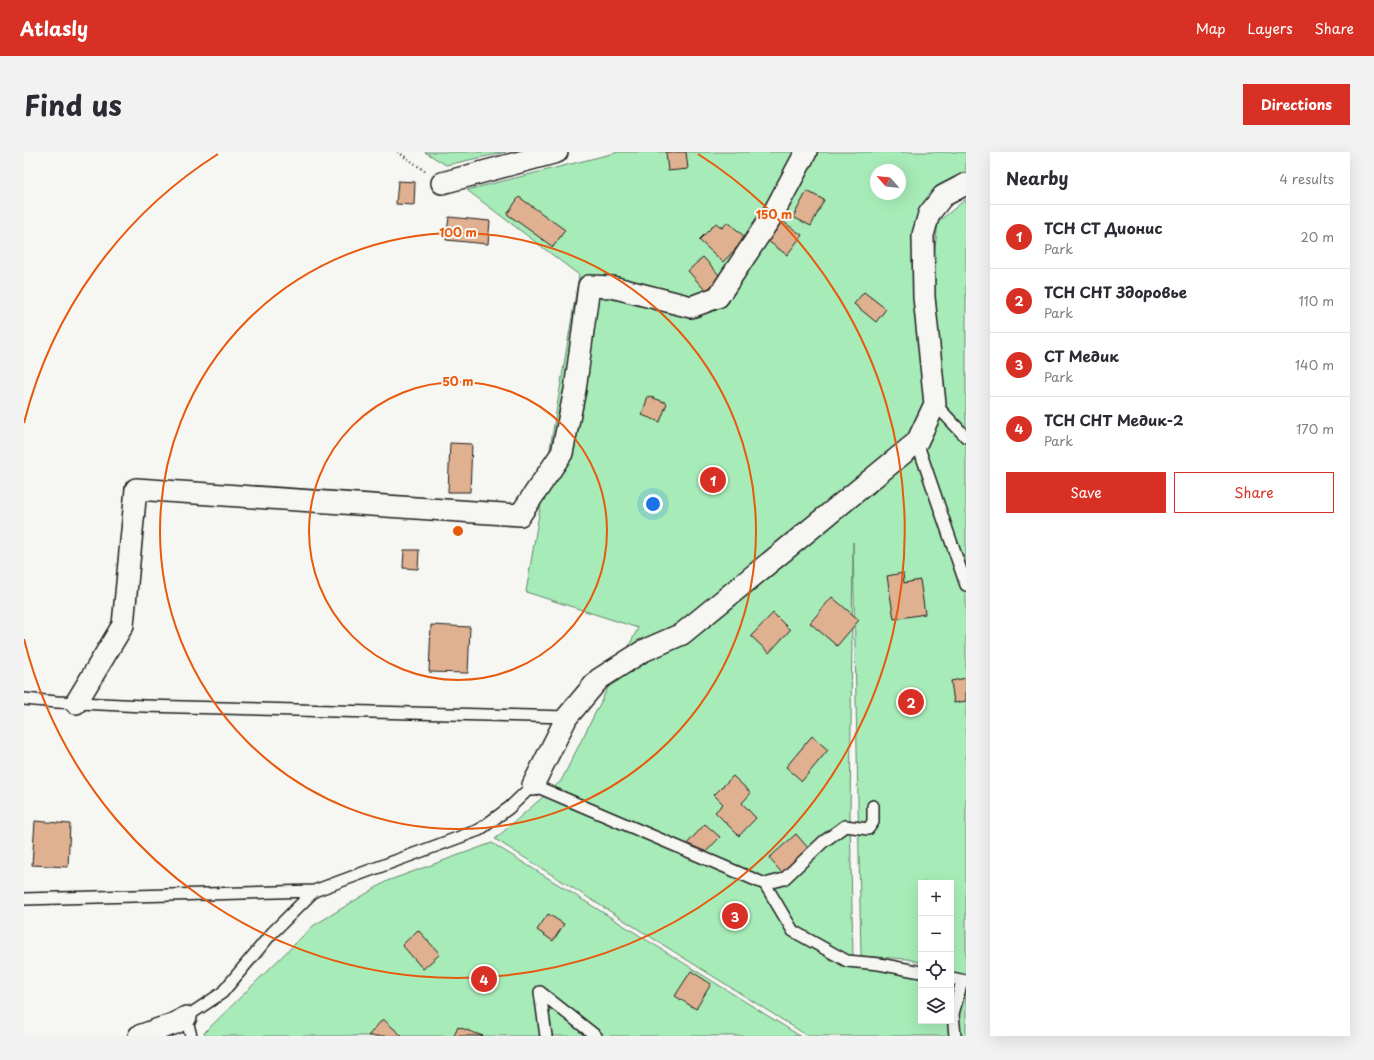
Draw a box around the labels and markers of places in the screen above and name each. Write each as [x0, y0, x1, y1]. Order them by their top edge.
pin: 1 [700, 465, 726, 495]
centre of rings [451, 524, 465, 538]
pin: 2 [898, 687, 924, 717]
pin: 3 [722, 901, 748, 931]
pin: 4 [471, 964, 497, 994]

